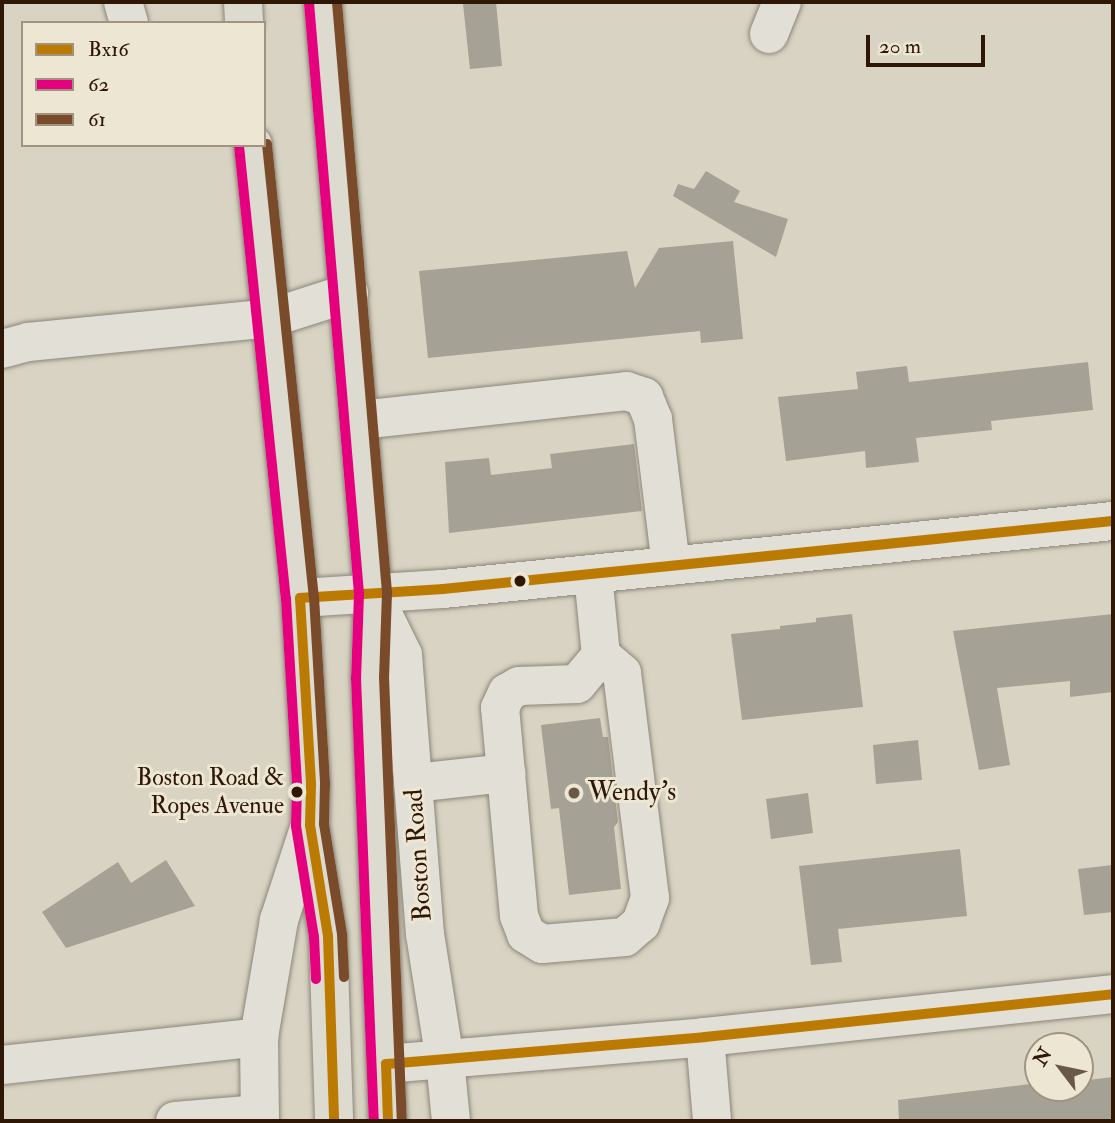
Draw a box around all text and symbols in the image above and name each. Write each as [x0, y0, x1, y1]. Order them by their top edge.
legend [21, 21, 266, 147]
scale bar [870, 21, 989, 65]
text: 20 m [879, 33, 921, 60]
text: Bx16 [88, 36, 129, 63]
text: 62 [88, 71, 109, 98]
text: 61 [88, 106, 106, 133]
unlabelled marker [513, 574, 527, 588]
place label: Boston Road & Ropes Avenue [137, 764, 284, 820]
place label: Wendy's [588, 777, 676, 809]
marker: Boston Road & Ropes Avenue [290, 785, 304, 799]
marker: Wendy's [566, 785, 582, 801]
street label: Boston Road [399, 788, 439, 922]
north arrow [1024, 1032, 1094, 1102]
text: N [1028, 1043, 1058, 1071]

